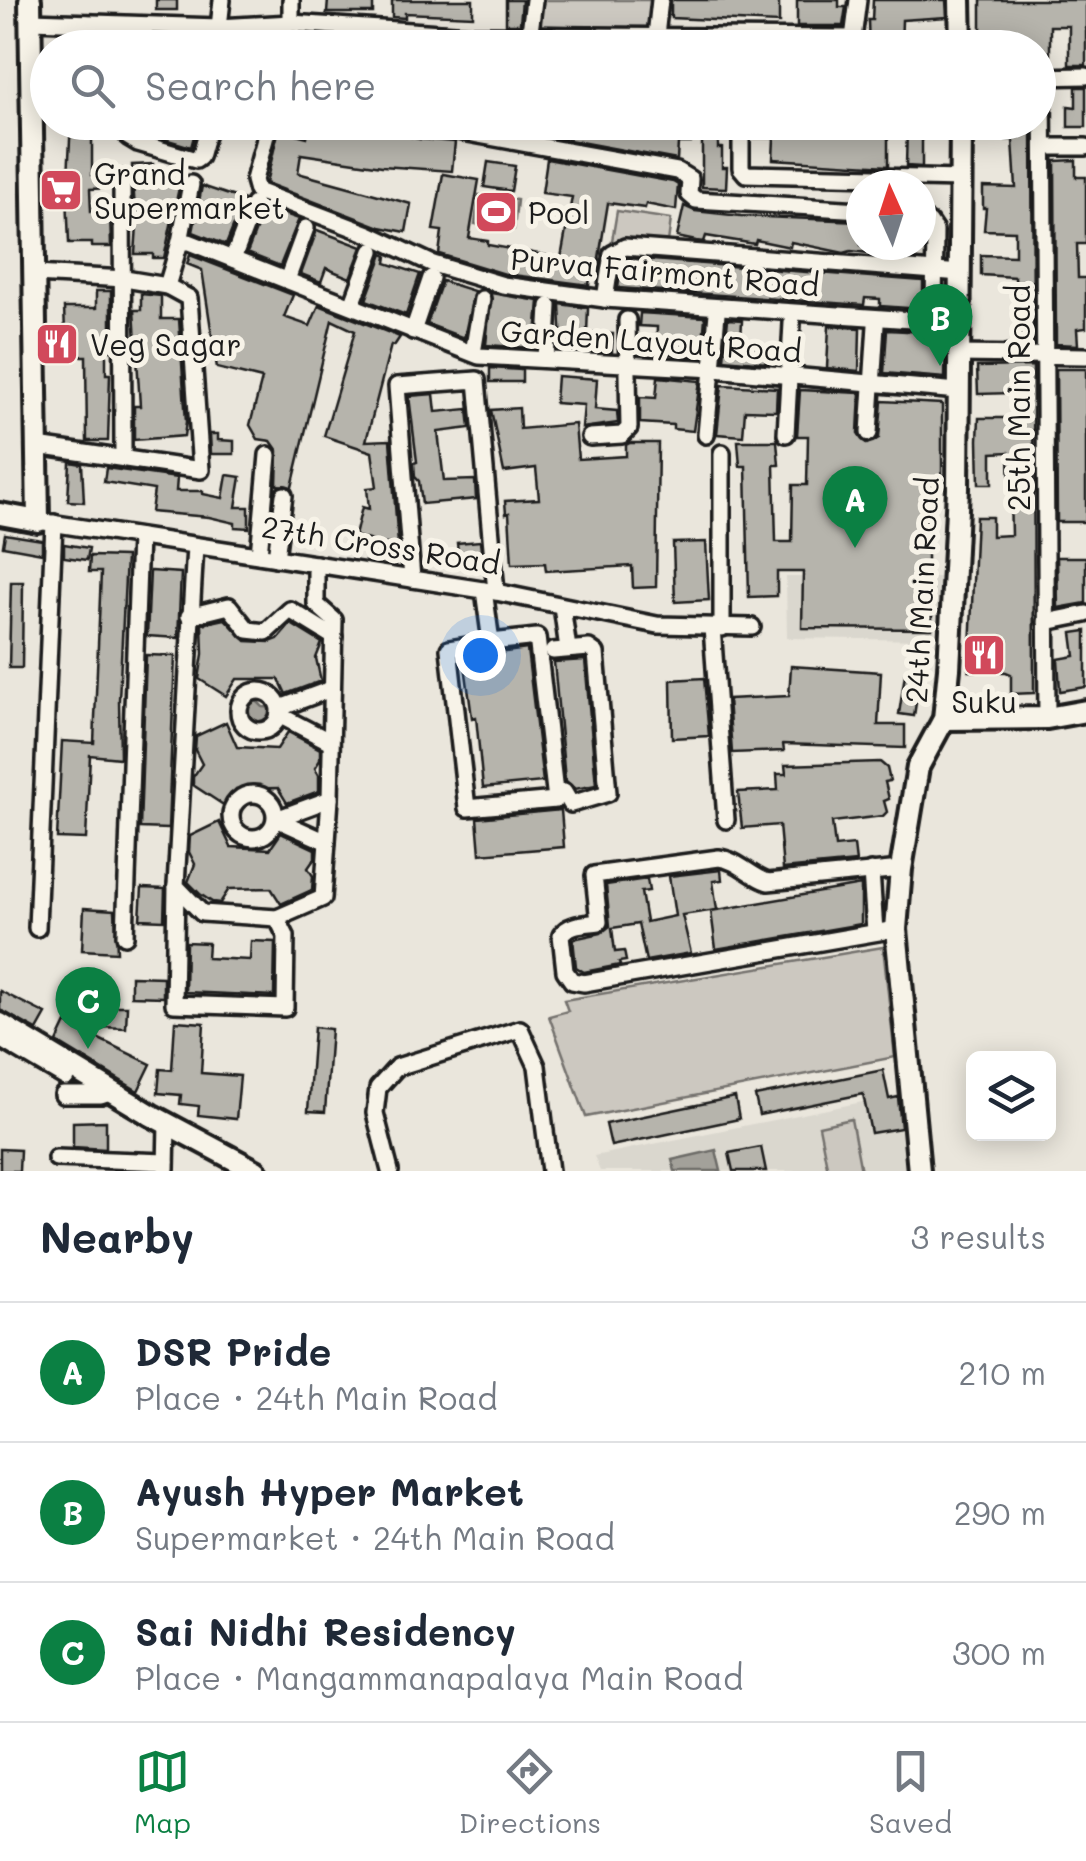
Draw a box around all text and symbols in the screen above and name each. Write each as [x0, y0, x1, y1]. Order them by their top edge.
search box [30, 30, 1056, 140]
icon: search [65, 58, 120, 113]
text: Search here [145, 60, 376, 110]
place label: Grand Supermarket [94, 153, 285, 227]
supermarket icon: Grand Supermarket [38, 167, 84, 213]
north arrow [846, 170, 936, 260]
sports icon: Pool [473, 189, 519, 235]
place label: Pool [528, 192, 589, 232]
street label: Purva Fairmont Road [509, 238, 821, 304]
pin: B [908, 284, 972, 366]
street label: 25th Main Road [998, 285, 1038, 511]
street label: Garden Layout Road [499, 310, 803, 370]
restaurant icon: Veg Sagar [34, 321, 80, 367]
place label: Veg Sagar [90, 324, 242, 364]
pin: A [822, 466, 888, 548]
street label: 24th Main Road [895, 476, 947, 704]
street label: 27th Cross Road [259, 505, 503, 583]
your location [455, 630, 506, 681]
restaurant icon: Suku [961, 632, 1007, 678]
place label: Suku [951, 681, 1017, 721]
pin: C [56, 966, 120, 1049]
map controls [966, 1051, 1056, 1141]
button: layers [966, 1051, 1056, 1141]
text: Nearby [40, 1209, 194, 1264]
text: 3 results [910, 1215, 1046, 1257]
text: DSR Pride [135, 1326, 331, 1376]
text: A [61, 1351, 84, 1393]
text: 210 m [958, 1351, 1046, 1393]
text: Place · 24th Main Road [135, 1376, 497, 1418]
text: Ayush Hyper Market [135, 1466, 524, 1516]
text: B [62, 1491, 83, 1533]
text: 290 m [954, 1491, 1046, 1533]
text: Supermarket · 24th Main Road [135, 1516, 615, 1558]
text: Sai Nidhi Residency [135, 1606, 516, 1656]
text: C [61, 1631, 84, 1673]
text: 300 m [952, 1631, 1046, 1673]
text: Place · Mangammanapalaya Main Road [135, 1656, 743, 1698]
tab: Map [134, 1744, 191, 1840]
tab: Directions [459, 1744, 601, 1840]
tab: Saved [869, 1744, 952, 1840]

